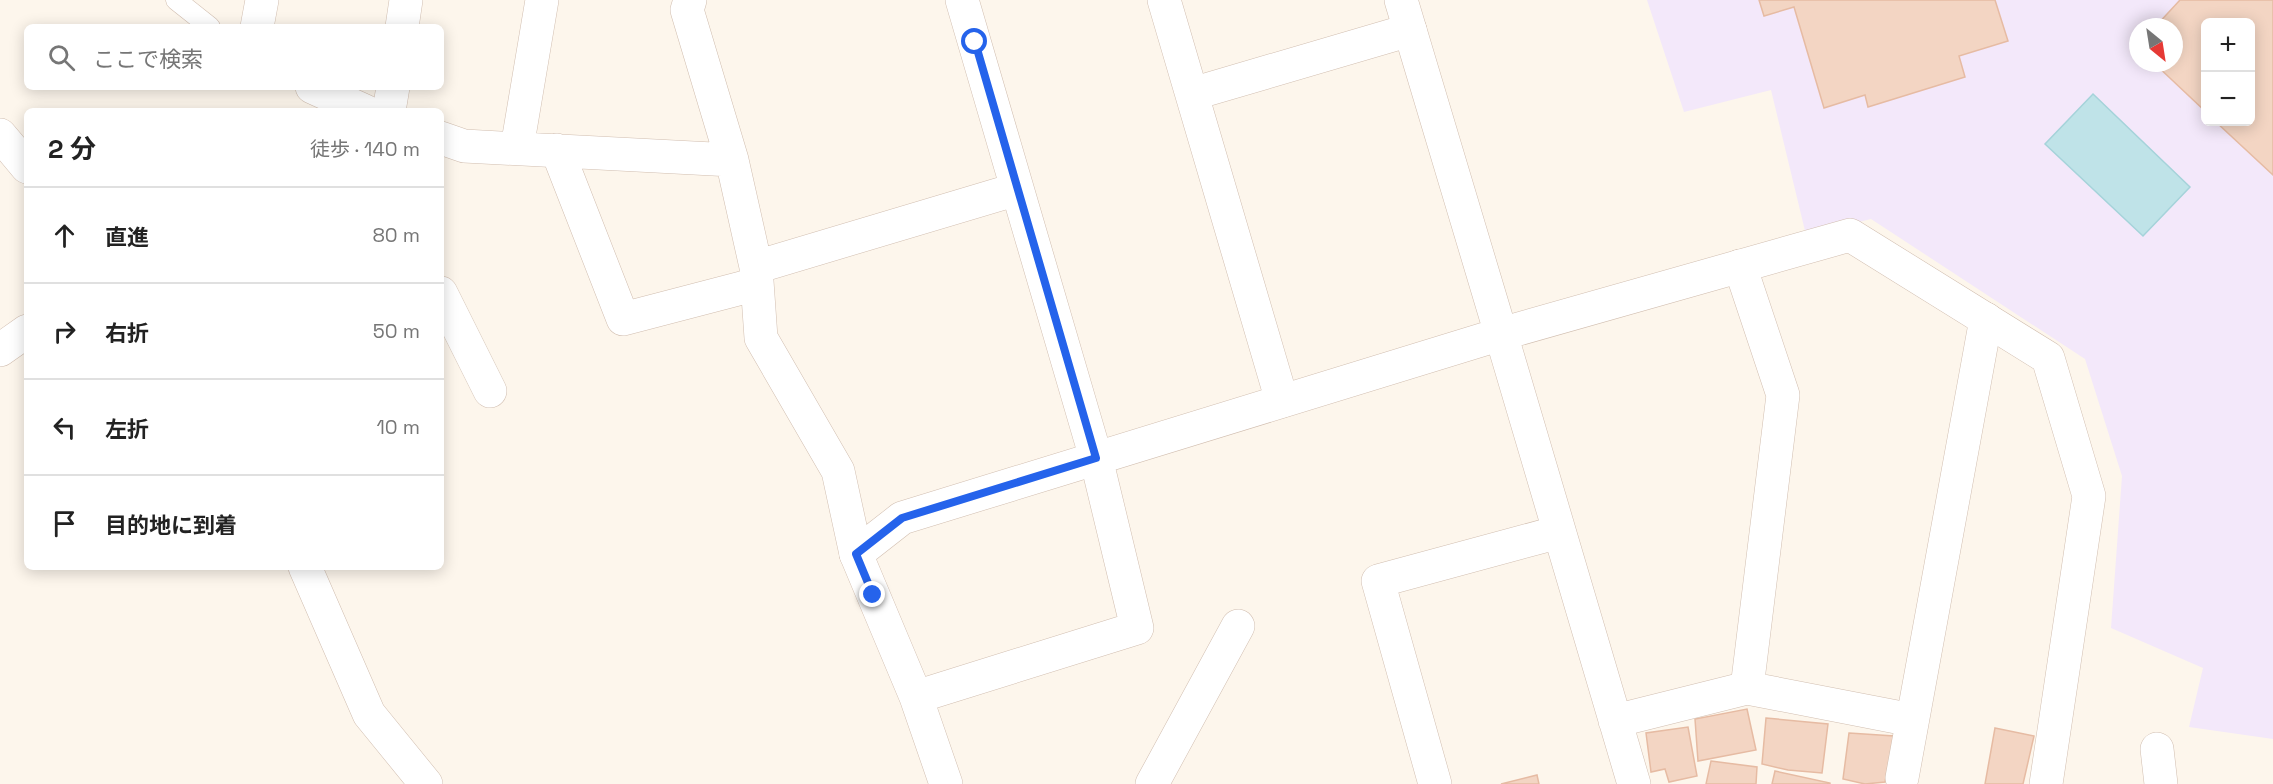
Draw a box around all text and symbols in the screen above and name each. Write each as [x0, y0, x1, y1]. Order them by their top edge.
north arrow [2129, 18, 2183, 72]
map controls [2201, 18, 2255, 126]
button: + [2201, 18, 2255, 72]
search box [24, 24, 444, 90]
route start [961, 28, 987, 54]
icon: search [45, 41, 78, 74]
text: ここで検索 [93, 45, 203, 73]
button: − [2201, 72, 2255, 126]
text: 2 分 [48, 132, 96, 166]
text: 徒歩 · 140 m [310, 136, 420, 162]
icon: ahead [48, 219, 81, 252]
text: 80 m [372, 222, 420, 248]
text: 直進 [105, 223, 149, 251]
icon: right [48, 315, 81, 348]
text: 50 m [373, 318, 420, 344]
text: 右折 [105, 319, 149, 347]
icon: left [48, 411, 81, 444]
text: 10 m [376, 414, 420, 440]
text: 左折 [105, 415, 149, 443]
icon: arrive [48, 507, 81, 540]
text: 目的地に到着 [105, 511, 237, 539]
route end [859, 581, 885, 607]

